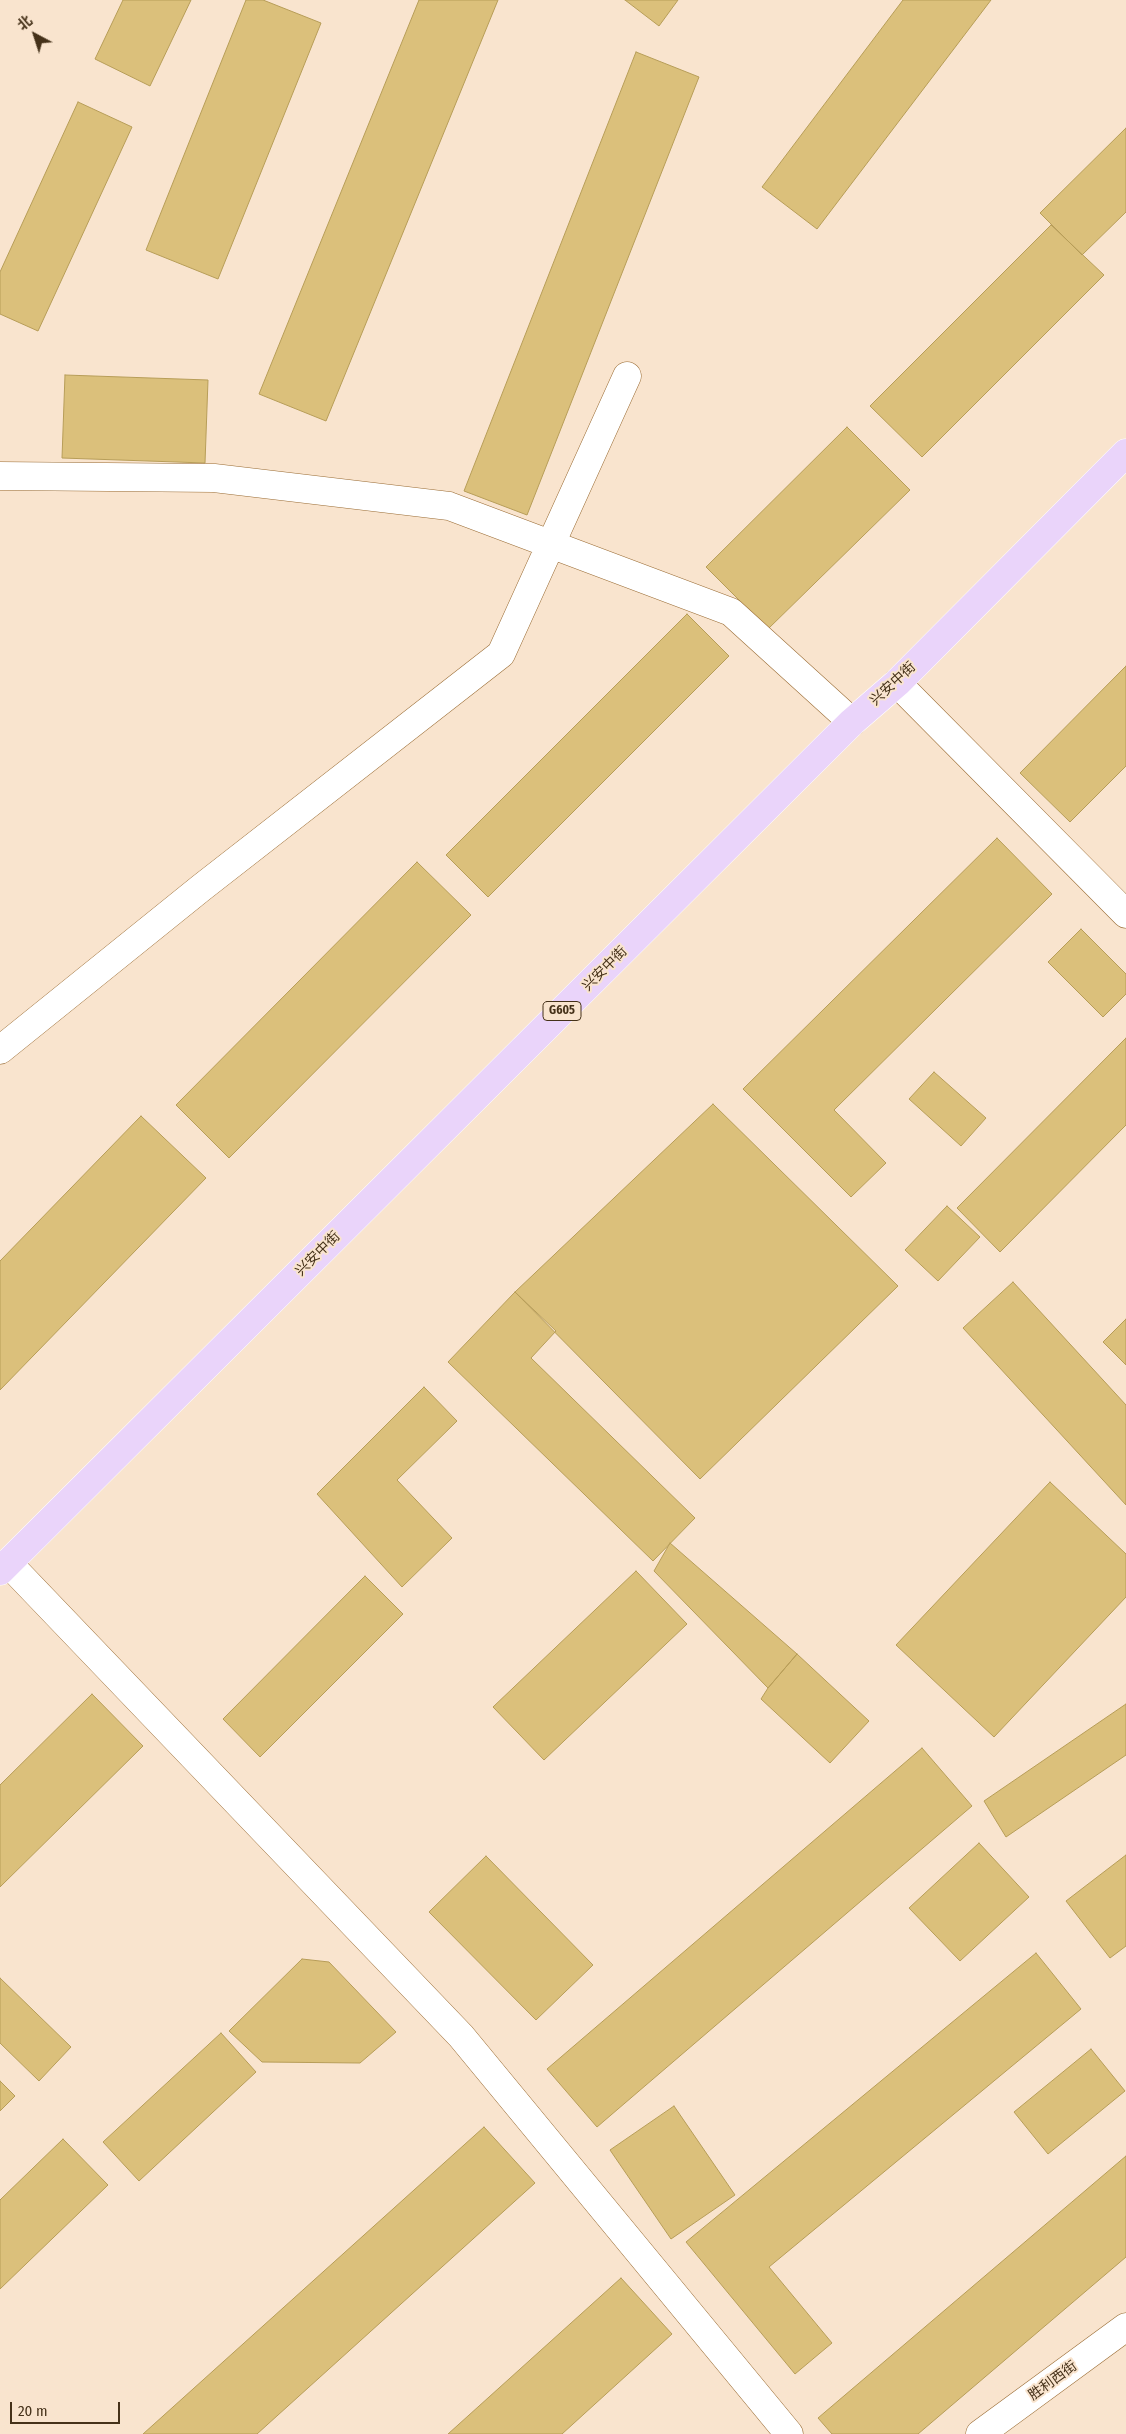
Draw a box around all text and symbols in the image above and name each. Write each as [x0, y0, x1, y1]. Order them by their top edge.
north arrow [10, 10, 60, 60]
text: 北 [14, 12, 36, 34]
street label: 兴安中街 [867, 659, 919, 709]
street label: 兴安中街 [579, 943, 631, 995]
road number: G605 [543, 1001, 581, 1020]
street label: 兴安中街 [292, 1228, 344, 1280]
street label: 胜利西街 [1025, 2358, 1081, 2404]
scale bar [12, 2392, 122, 2424]
text: 20 m [18, 2402, 48, 2420]

